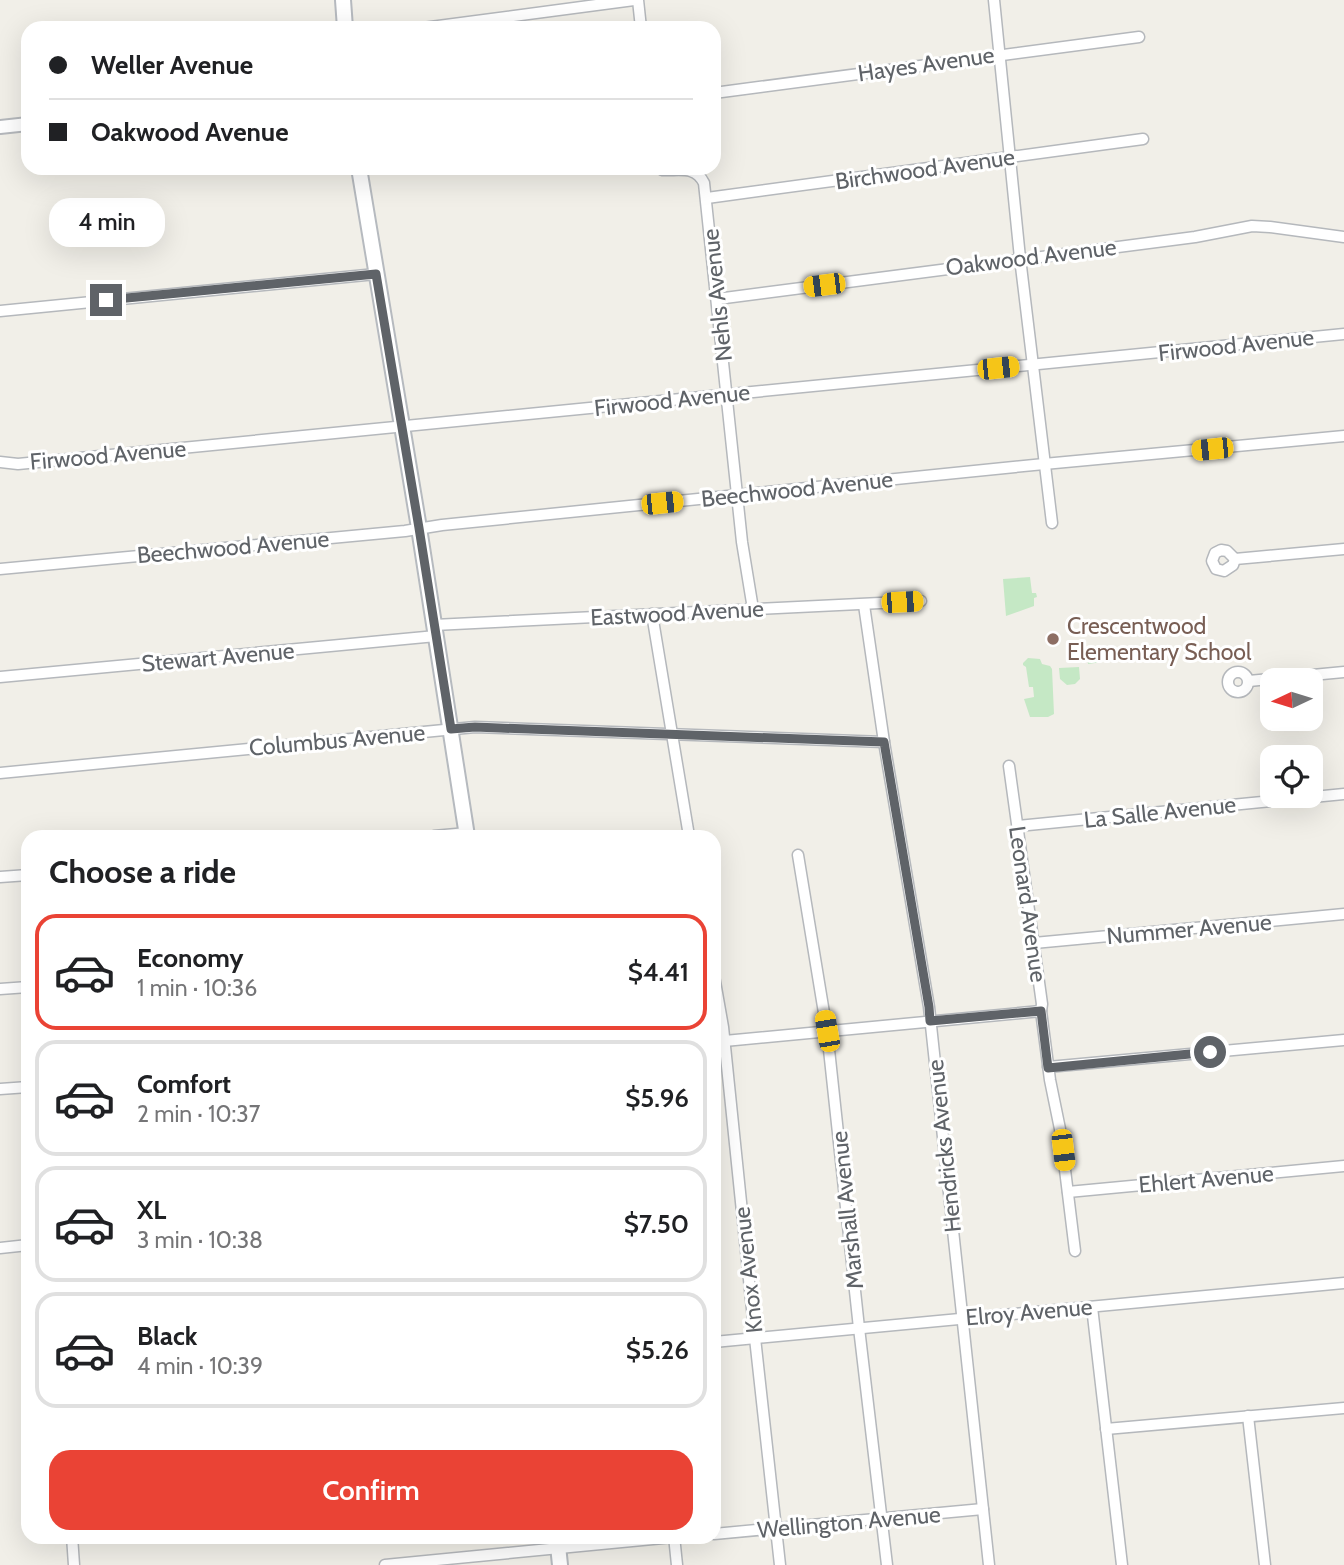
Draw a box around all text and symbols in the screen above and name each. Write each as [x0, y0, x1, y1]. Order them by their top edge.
street label: Hayes Avenue [856, 41, 996, 87]
text: Weller Avenue [91, 49, 253, 81]
text: Oakwood Avenue [91, 116, 289, 148]
street label: Birchwood Avenue [833, 143, 1017, 195]
callout: 4 min [48, 198, 164, 247]
text: 4 min [78, 208, 136, 236]
street label: Nehls Avenue [696, 227, 738, 363]
street label: Oakwood Avenue [944, 233, 1118, 281]
car [802, 272, 847, 298]
route end [90, 284, 122, 316]
street label: Firwood Avenue [1157, 323, 1316, 367]
car [977, 355, 1020, 381]
street label: Firwood Avenue [593, 378, 752, 422]
street label: Firwood Avenue [29, 434, 188, 476]
car [1191, 436, 1234, 462]
street label: Beechwood Avenue [700, 465, 895, 513]
car [641, 490, 684, 516]
street label: Beechwood Avenue [136, 525, 330, 569]
car [881, 590, 924, 614]
street label: Eastwood Avenue [589, 594, 765, 632]
place label: Crescentwood Elementary School [1067, 612, 1252, 666]
marker: Crescentwood Elementary School [1045, 631, 1061, 647]
street label: Stewart Avenue [140, 636, 296, 678]
north arrow [1260, 668, 1323, 732]
map controls [1260, 668, 1323, 808]
street label: Columbus Avenue [248, 718, 426, 762]
button: locate [1260, 745, 1323, 808]
street label: La Salle Avenue [1083, 790, 1238, 834]
street label: Leonard Avenue [1003, 824, 1053, 984]
text: Choose a ride [49, 852, 236, 891]
street label: Nummer Avenue [1105, 908, 1273, 950]
icon: car [53, 941, 116, 1004]
text: Economy [137, 942, 243, 974]
text: $4.41 [628, 956, 689, 988]
text: 1 min · 10:36 [137, 974, 257, 1002]
car [814, 1008, 841, 1054]
route start [1194, 1036, 1226, 1068]
street label: Hendricks Avenue [921, 1058, 967, 1234]
icon: car [53, 1067, 116, 1130]
text: Comfort [137, 1068, 231, 1100]
text: $5.96 [625, 1082, 689, 1114]
text: 2 min · 10:37 [137, 1100, 260, 1128]
car [1051, 1128, 1076, 1172]
street label: Marshall Avenue [825, 1129, 869, 1290]
street label: Ehlert Avenue [1137, 1159, 1275, 1199]
icon: car [53, 1193, 116, 1256]
text: XL [137, 1194, 166, 1226]
street label: Knox Avenue [727, 1205, 769, 1335]
text: $7.50 [624, 1208, 689, 1240]
text: 3 min · 10:38 [137, 1226, 263, 1254]
street label: Elroy Avenue [964, 1292, 1094, 1331]
icon: car [53, 1319, 116, 1382]
text: Black [137, 1320, 197, 1352]
text: $5.26 [626, 1334, 689, 1366]
text: 4 min · 10:39 [137, 1352, 263, 1380]
button: Confirm [49, 1450, 693, 1530]
street label: Wellington Avenue [756, 1500, 942, 1544]

